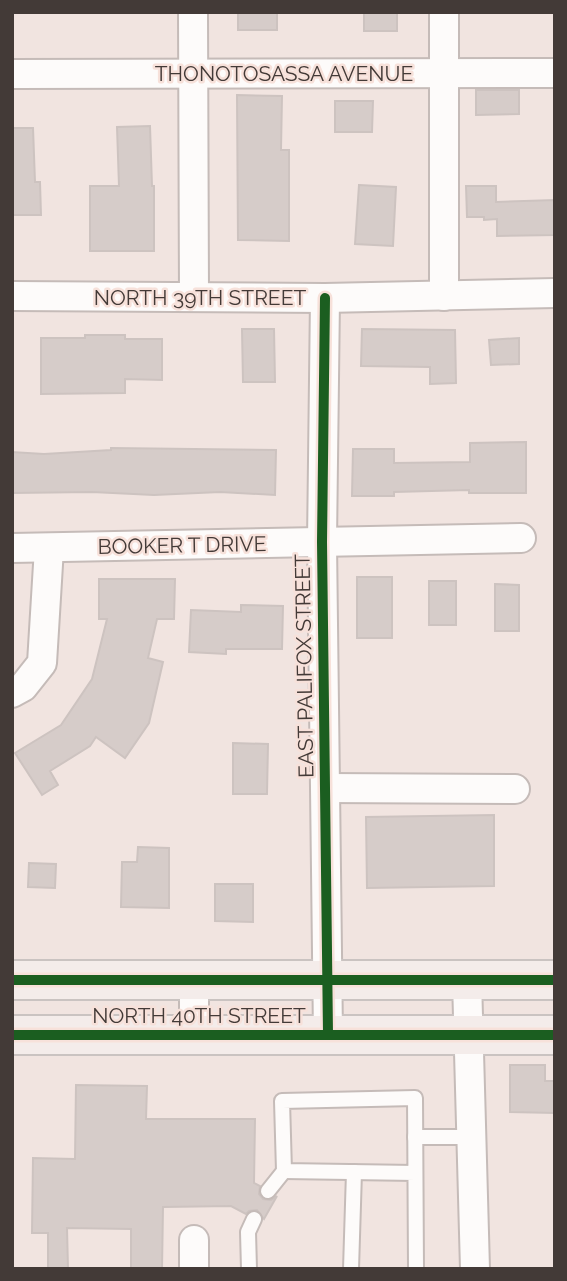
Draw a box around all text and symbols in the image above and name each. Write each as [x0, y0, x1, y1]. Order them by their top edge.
street label: THONOTOSASSA AVENUE [155, 61, 413, 86]
street label: NORTH 39TH STREET [94, 285, 306, 310]
street label: BOOKER T DRIVE [97, 531, 267, 559]
street label: EAST PALIFOX STREET [290, 554, 318, 778]
street label: NORTH 40TH STREET [92, 1003, 306, 1028]

